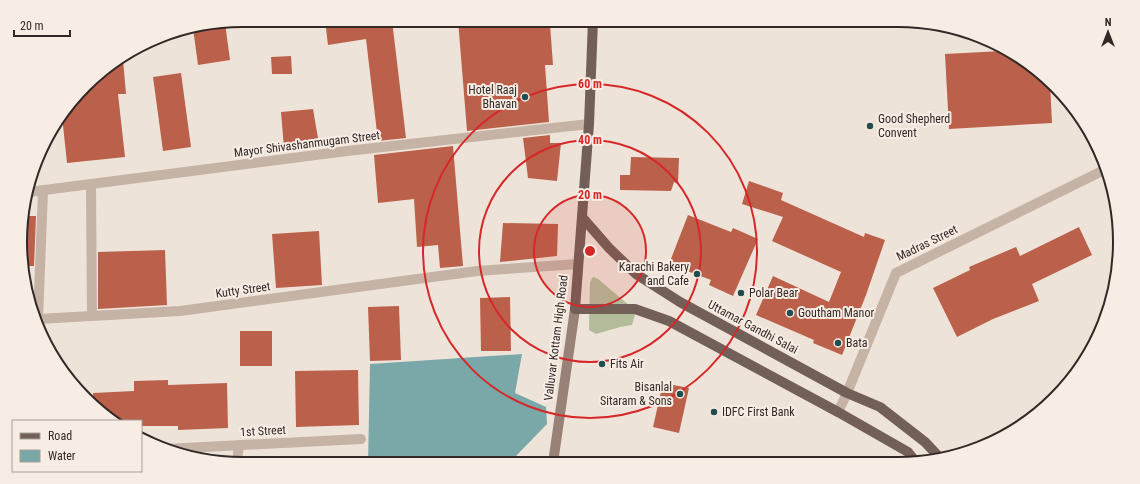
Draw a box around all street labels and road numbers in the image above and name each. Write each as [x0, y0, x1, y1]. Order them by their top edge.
street label: Mayor Shivashanmugam Street [233, 128, 381, 160]
street label: Madras Street [894, 222, 960, 264]
street label: Valluvar Kottam High Road [541, 274, 571, 402]
street label: Kutty Street [215, 279, 272, 301]
street label: Uttamar Gandhi Salai [706, 297, 800, 357]
street label: 1st Street [240, 423, 287, 439]

